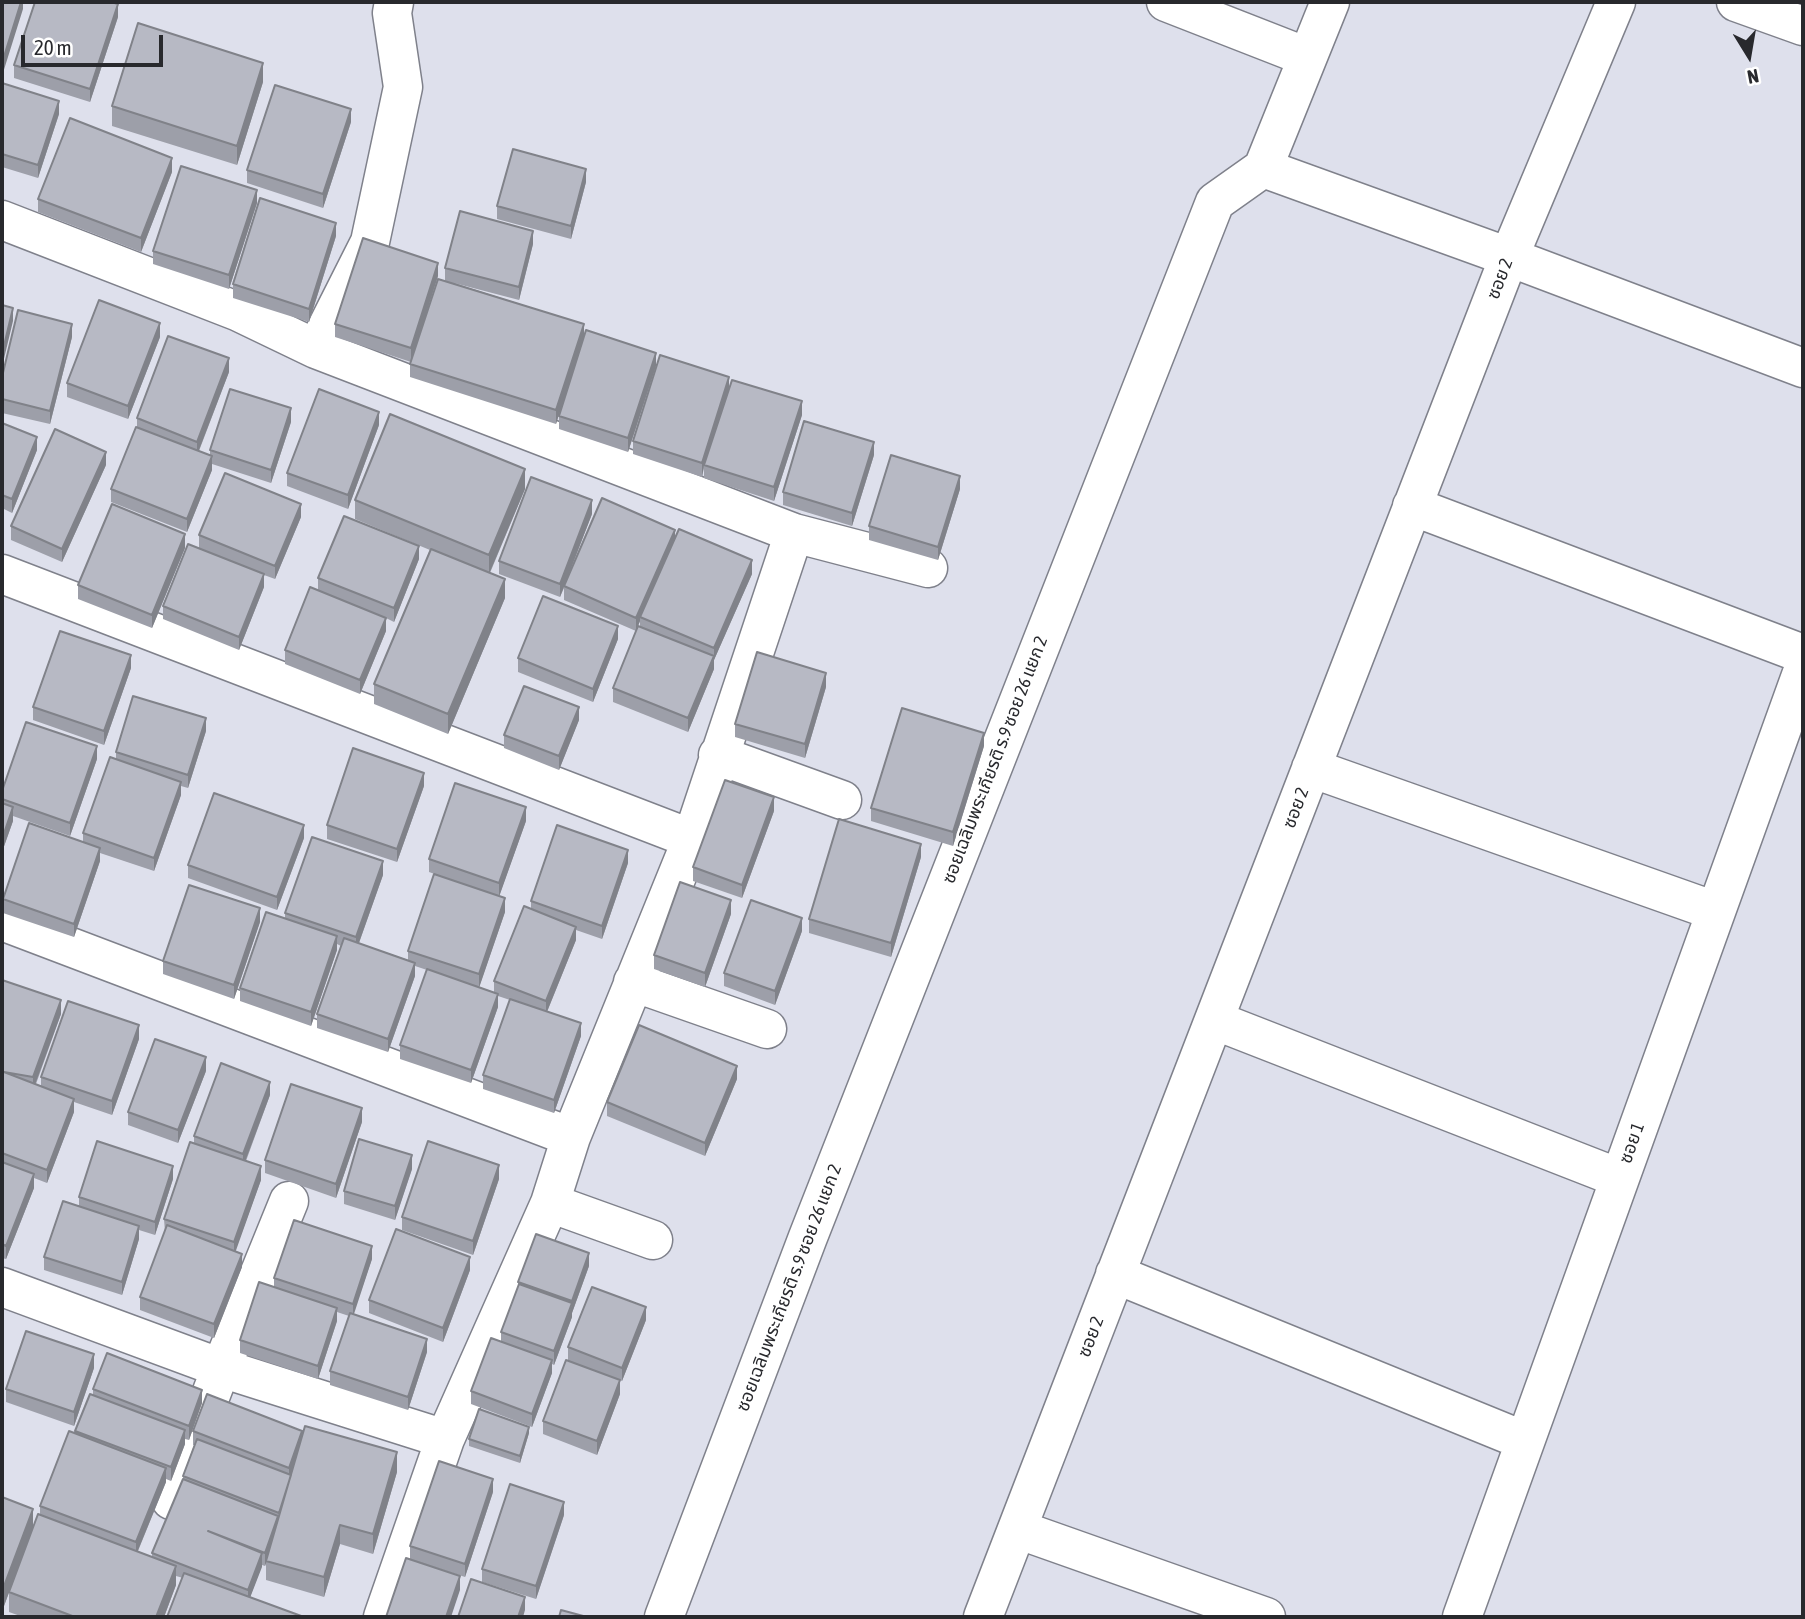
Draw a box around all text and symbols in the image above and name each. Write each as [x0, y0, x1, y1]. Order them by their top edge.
scale bar [24, 21, 166, 65]
north arrow [1714, 21, 1784, 91]
text: 20 m [34, 35, 72, 59]
text: N [1745, 65, 1761, 88]
street label: ซอย 2 [1482, 256, 1518, 302]
street label: ซอยเฉลิมพระเกียรติ ร.9 ซอย 26 แยก 2 [938, 633, 1052, 887]
street label: ซอย 2 [1278, 785, 1314, 831]
street label: ซอย 1 [1615, 1120, 1649, 1166]
street label: ซอยเฉลิมพระเกียรติ ร.9 ซอย 26 แยก 2 [732, 1161, 846, 1415]
street label: ซอย 2 [1073, 1314, 1109, 1360]

